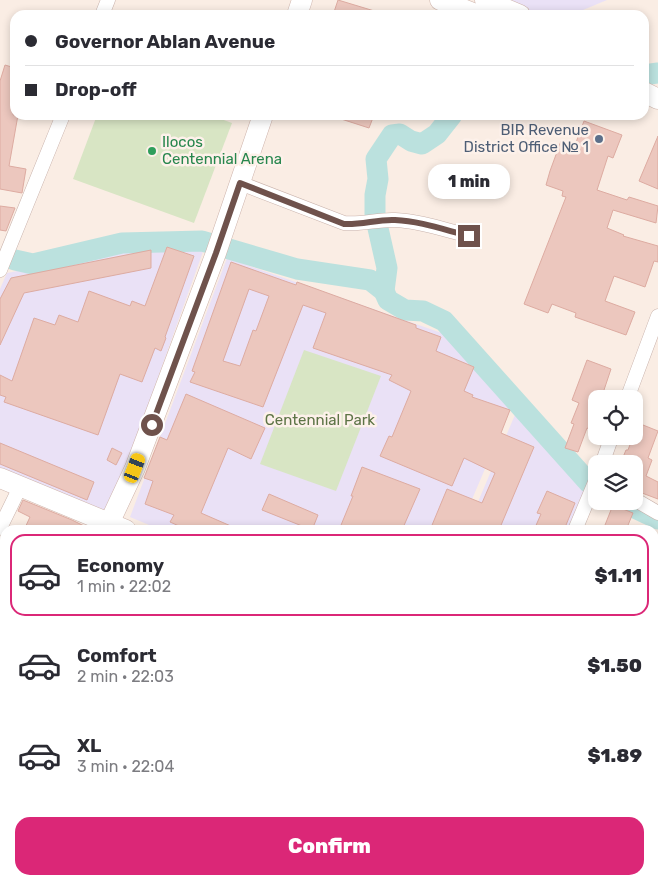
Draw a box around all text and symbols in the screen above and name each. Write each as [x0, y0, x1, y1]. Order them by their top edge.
text: Governor Ablan Avenue [55, 30, 275, 53]
text: Drop-off [55, 78, 137, 101]
place label: BIR Revenue District Office № 1 [464, 121, 589, 156]
place label: Ilocos Centennial Arena [162, 133, 282, 168]
marker: BIR Revenue District Office № 1 [593, 133, 605, 145]
marker: Ilocos Centennial Arena [146, 145, 158, 157]
callout: 1 min [428, 164, 510, 198]
text: 1 min [448, 172, 490, 191]
route end [458, 225, 480, 247]
map controls [588, 390, 643, 510]
button: locate [588, 390, 643, 445]
park label: Centennial Park [265, 411, 375, 429]
route start [141, 414, 163, 436]
car [122, 451, 147, 485]
button: layers [588, 455, 643, 510]
icon: car [17, 553, 62, 598]
text: Economy [77, 554, 164, 577]
text: $1.11 [594, 564, 642, 587]
text: 1 min · 22:02 [77, 577, 171, 596]
icon: car [17, 643, 62, 688]
text: Comfort [77, 644, 157, 667]
text: $1.50 [587, 654, 642, 677]
text: 2 min · 22:03 [77, 667, 174, 686]
icon: car [17, 733, 62, 778]
text: XL [77, 734, 101, 757]
text: $1.89 [588, 744, 642, 767]
text: 3 min · 22:04 [77, 757, 174, 776]
button: Confirm [15, 817, 644, 875]

